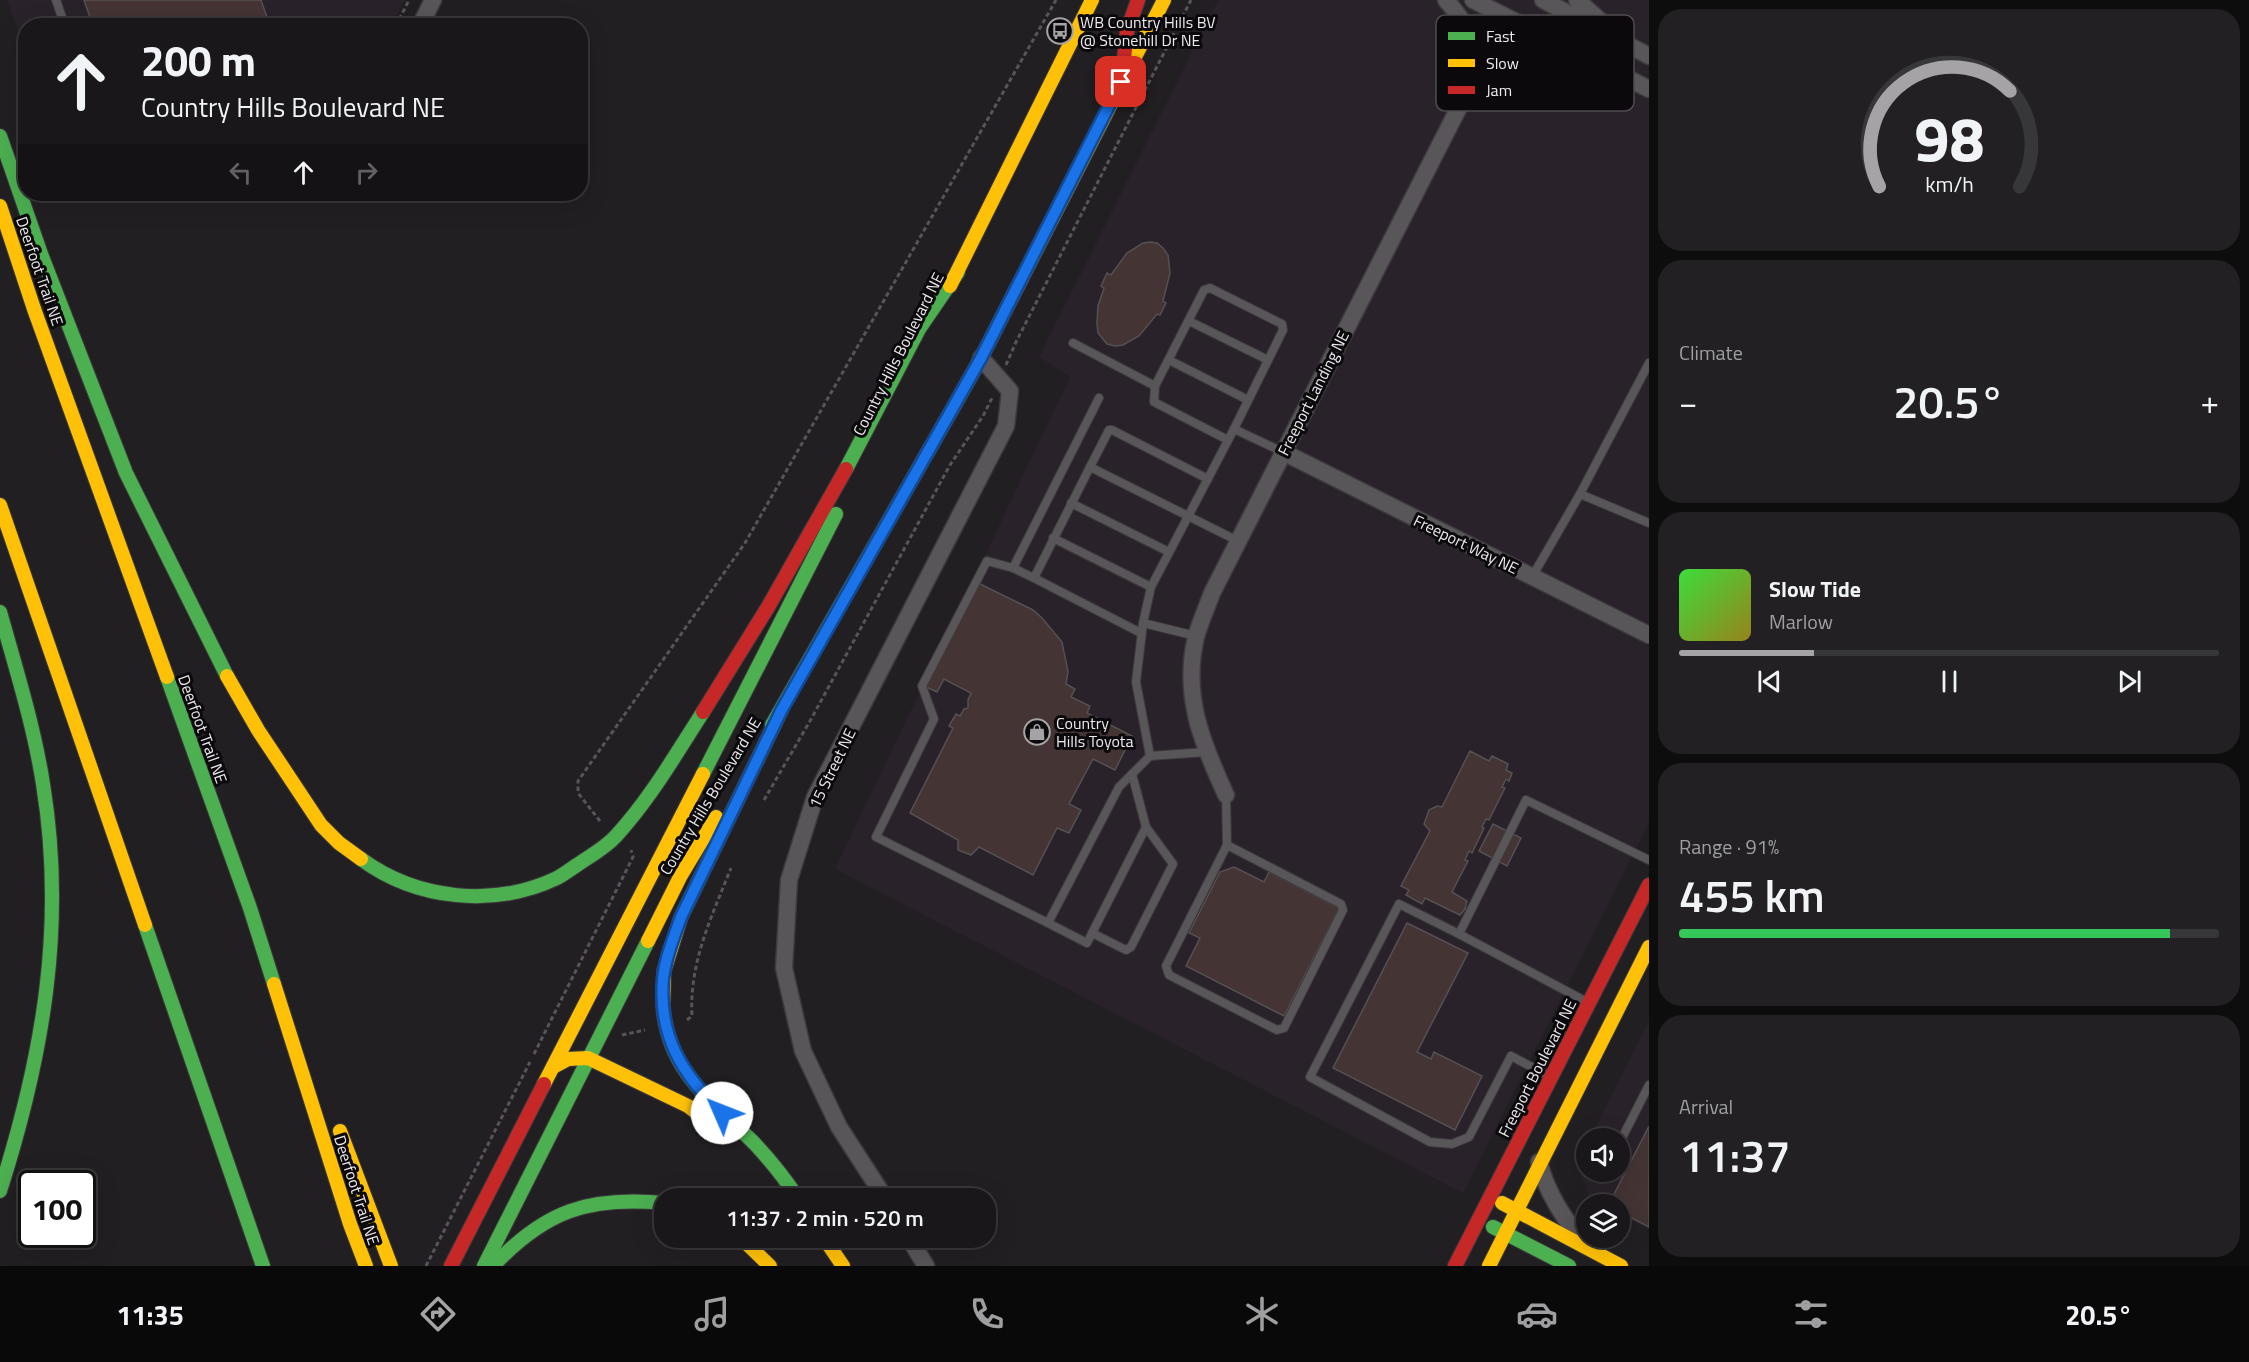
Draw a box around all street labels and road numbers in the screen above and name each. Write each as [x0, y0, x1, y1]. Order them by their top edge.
street label: Deerfoot Trail NE [10, 213, 70, 329]
street label: Country Hills Boulevard NE [846, 268, 950, 440]
street label: Freeport Landing NE [1271, 326, 1355, 460]
street label: Freeport Way NE [1410, 508, 1523, 580]
street label: Deerfoot Trail NE [172, 671, 234, 787]
street label: Country Hills Boulevard NE [653, 713, 767, 879]
street label: 15 Street NE [802, 724, 862, 812]
street label: Freeport Boulevard NE [1492, 995, 1582, 1141]
street label: Deerfoot Trail NE [328, 1132, 386, 1248]

